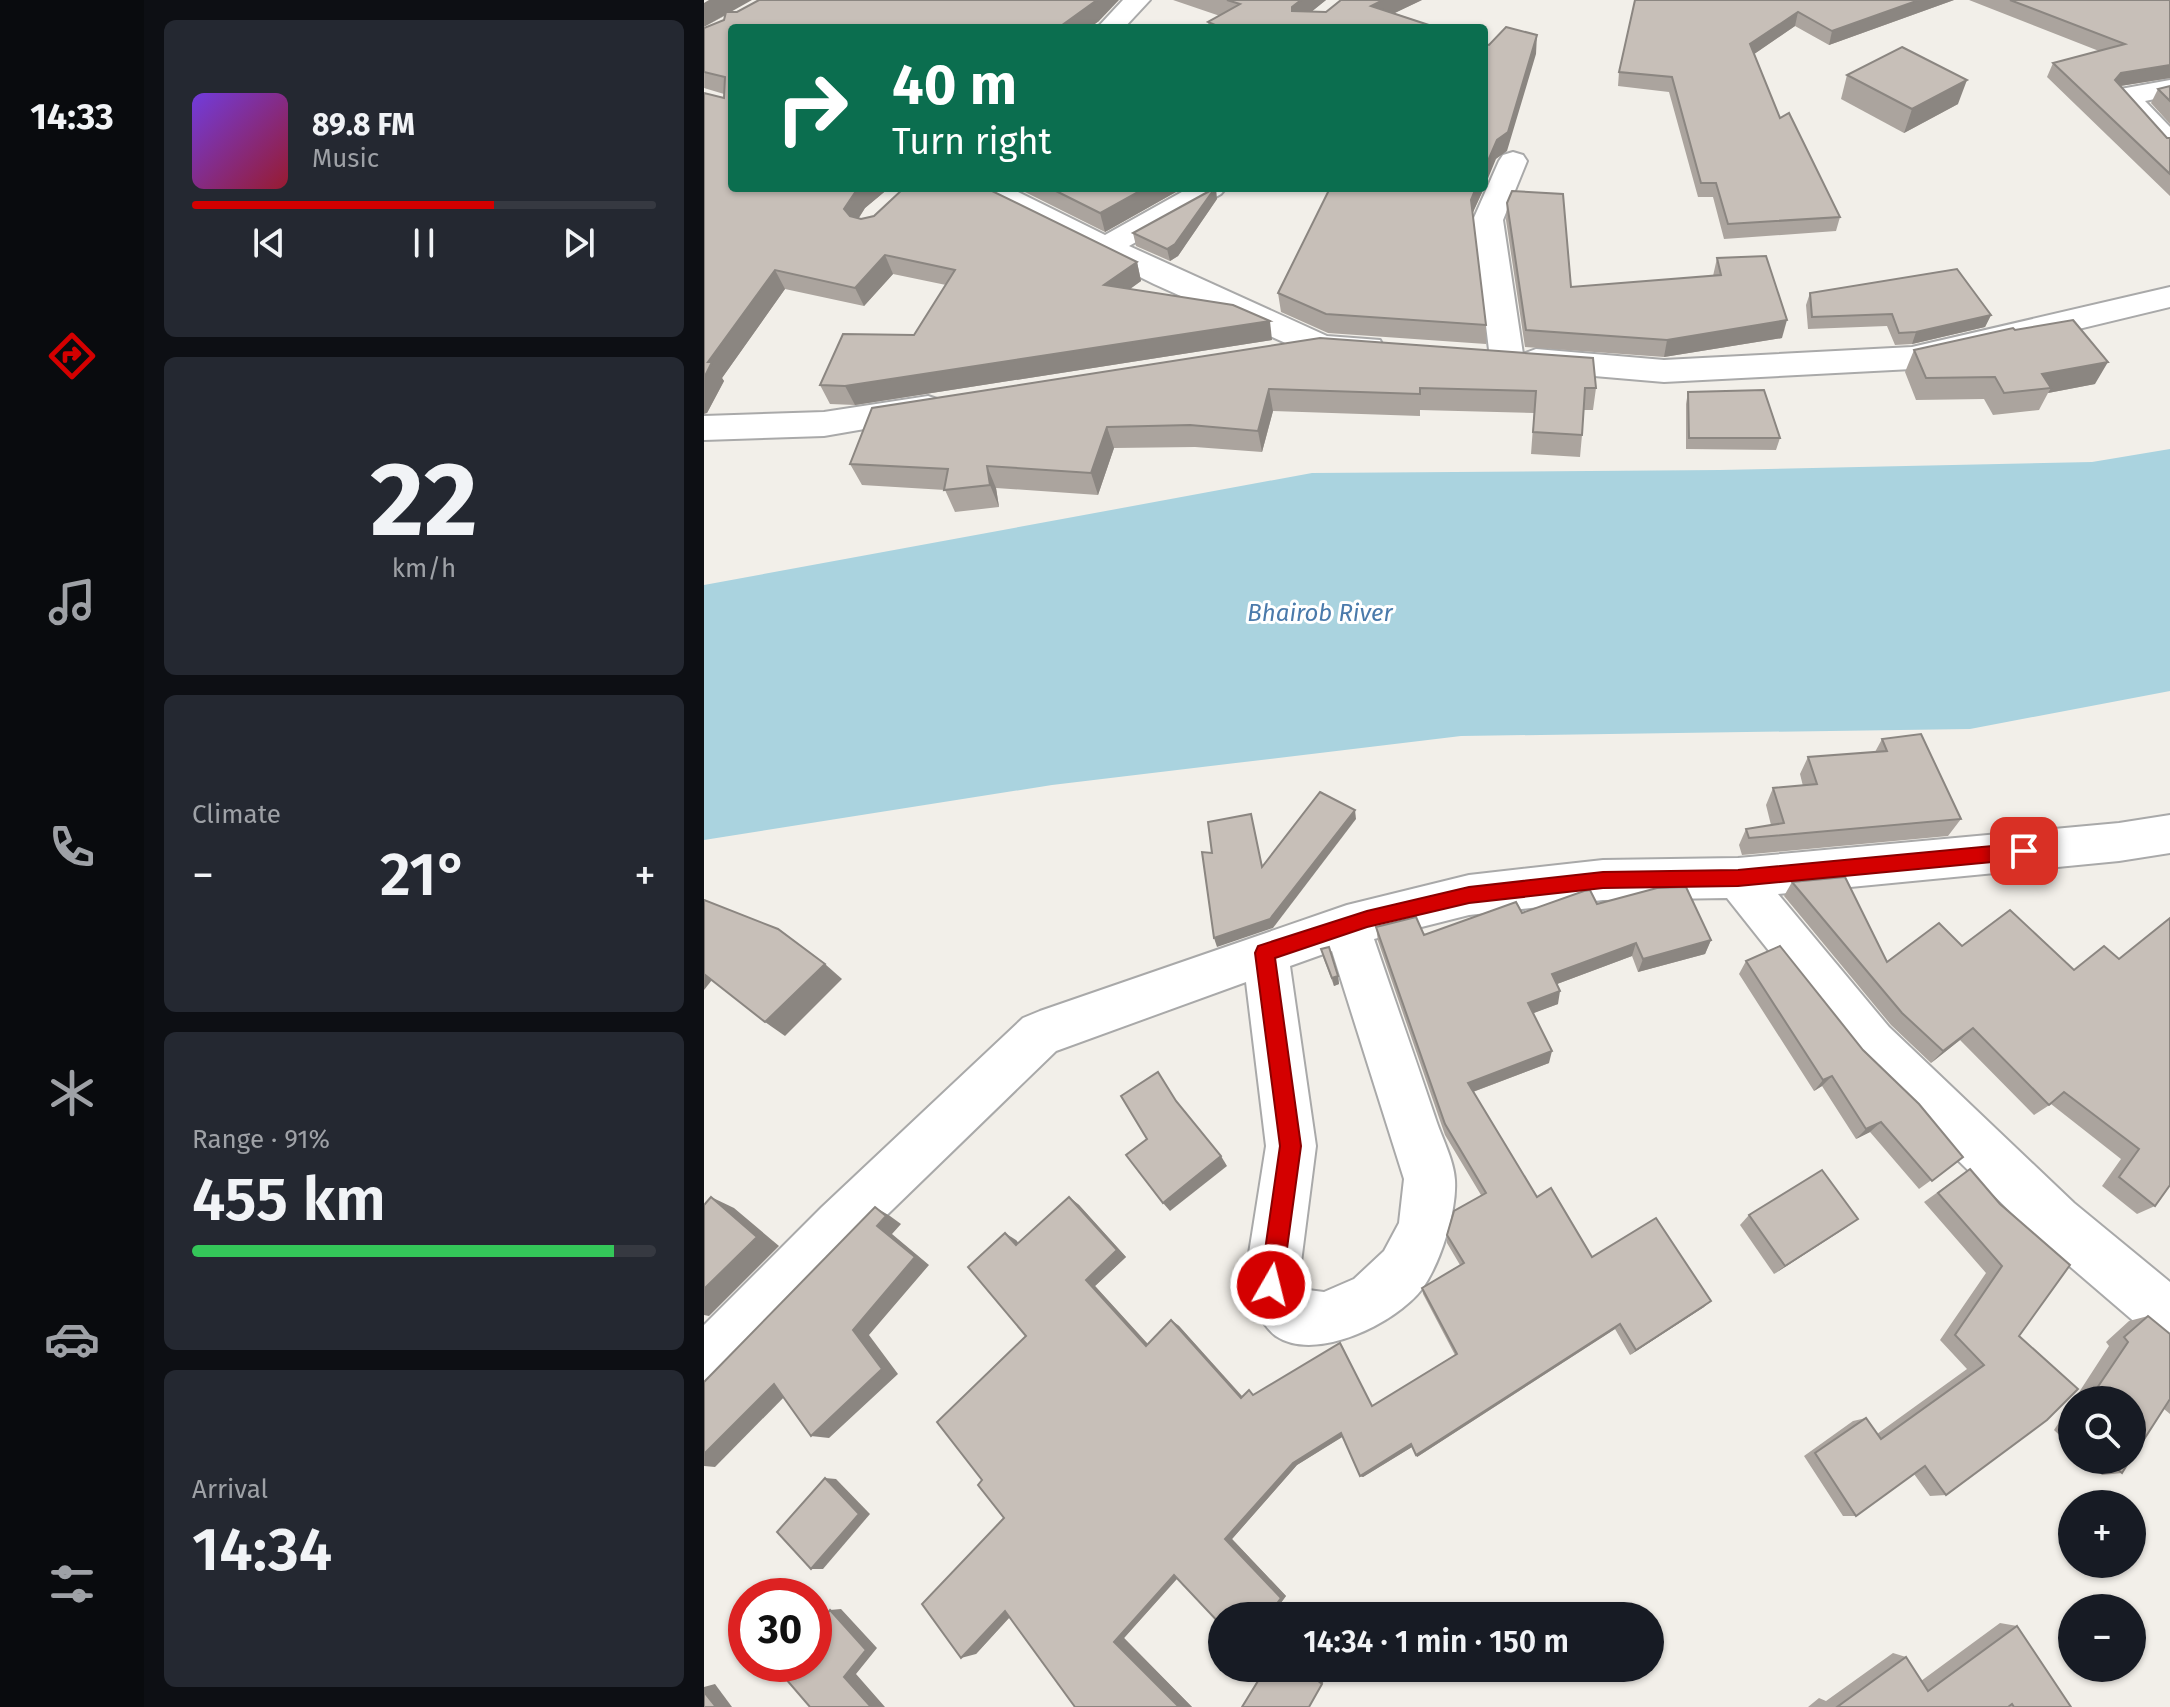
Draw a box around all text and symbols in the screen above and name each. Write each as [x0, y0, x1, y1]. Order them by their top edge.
text: 40 m [892, 52, 1017, 119]
icon: right [760, 56, 864, 160]
text: 14:33 [30, 95, 114, 139]
text: 89.8 FM [312, 107, 415, 143]
text: Turn right [892, 120, 1052, 164]
text: Music [312, 143, 379, 174]
icon: previous [247, 221, 291, 265]
icon: pause [402, 221, 446, 265]
icon: next [557, 221, 601, 265]
icon: directions [44, 328, 100, 384]
text: 22 [370, 438, 478, 563]
text: km/h [392, 553, 456, 584]
icon: music [44, 574, 100, 630]
water label: Bhairob River [1247, 599, 1394, 627]
text: Climate [192, 799, 281, 830]
pin [1990, 817, 2058, 885]
icon: phone [44, 819, 100, 875]
icon: arrive [2002, 829, 2046, 873]
text: 21° [380, 839, 468, 911]
text: − [192, 849, 214, 902]
text: + [634, 849, 656, 902]
icon: climate [44, 1065, 100, 1121]
text: Range · 91% [192, 1124, 330, 1155]
text: 455 km [192, 1164, 386, 1236]
position arrow [1229, 1243, 1313, 1327]
icon: car [44, 1311, 100, 1367]
map controls [2058, 1386, 2146, 1682]
button: search [2058, 1386, 2146, 1474]
text: Arrival [192, 1474, 268, 1505]
button: + [2058, 1490, 2146, 1578]
text: 14:34 [192, 1514, 332, 1586]
icon: filters [44, 1556, 100, 1612]
speed limit sign: 30 [728, 1578, 832, 1682]
button: − [2058, 1594, 2146, 1682]
text: 14:34 · 1 min · 150 m [1303, 1624, 1569, 1660]

